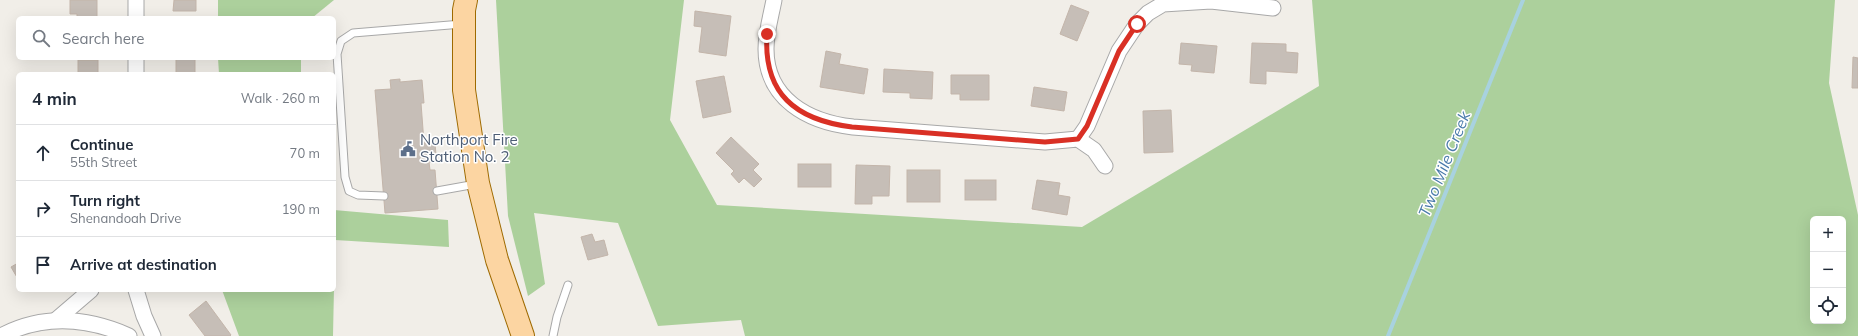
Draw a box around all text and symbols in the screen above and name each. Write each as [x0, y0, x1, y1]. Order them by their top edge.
route start [1128, 15, 1146, 33]
search box [16, 16, 336, 60]
route end [758, 25, 776, 43]
icon: search [30, 27, 52, 49]
text: Search here [62, 29, 144, 48]
text: 4 min [32, 88, 77, 109]
text: Walk · 260 m [241, 90, 320, 106]
water label: Two Mile Creek [1414, 108, 1475, 220]
place label: Northport Fire Station No. 2 [420, 130, 518, 166]
text: Continue [70, 135, 133, 154]
public building icon: Northport Fire Station No. 2 [399, 140, 417, 158]
icon: ahead [32, 142, 54, 164]
text: 70 m [290, 145, 320, 161]
text: 55th Street [70, 154, 137, 170]
text: Turn right [70, 191, 140, 210]
icon: right [32, 198, 54, 220]
text: 190 m [282, 201, 320, 217]
text: Shenandoah Drive [70, 210, 181, 226]
map controls [1810, 216, 1846, 324]
button: + [1810, 216, 1846, 252]
button: − [1810, 252, 1846, 288]
icon: arrive [32, 254, 54, 276]
text: Arrive at destination [70, 255, 217, 274]
button: locate [1810, 288, 1846, 324]

